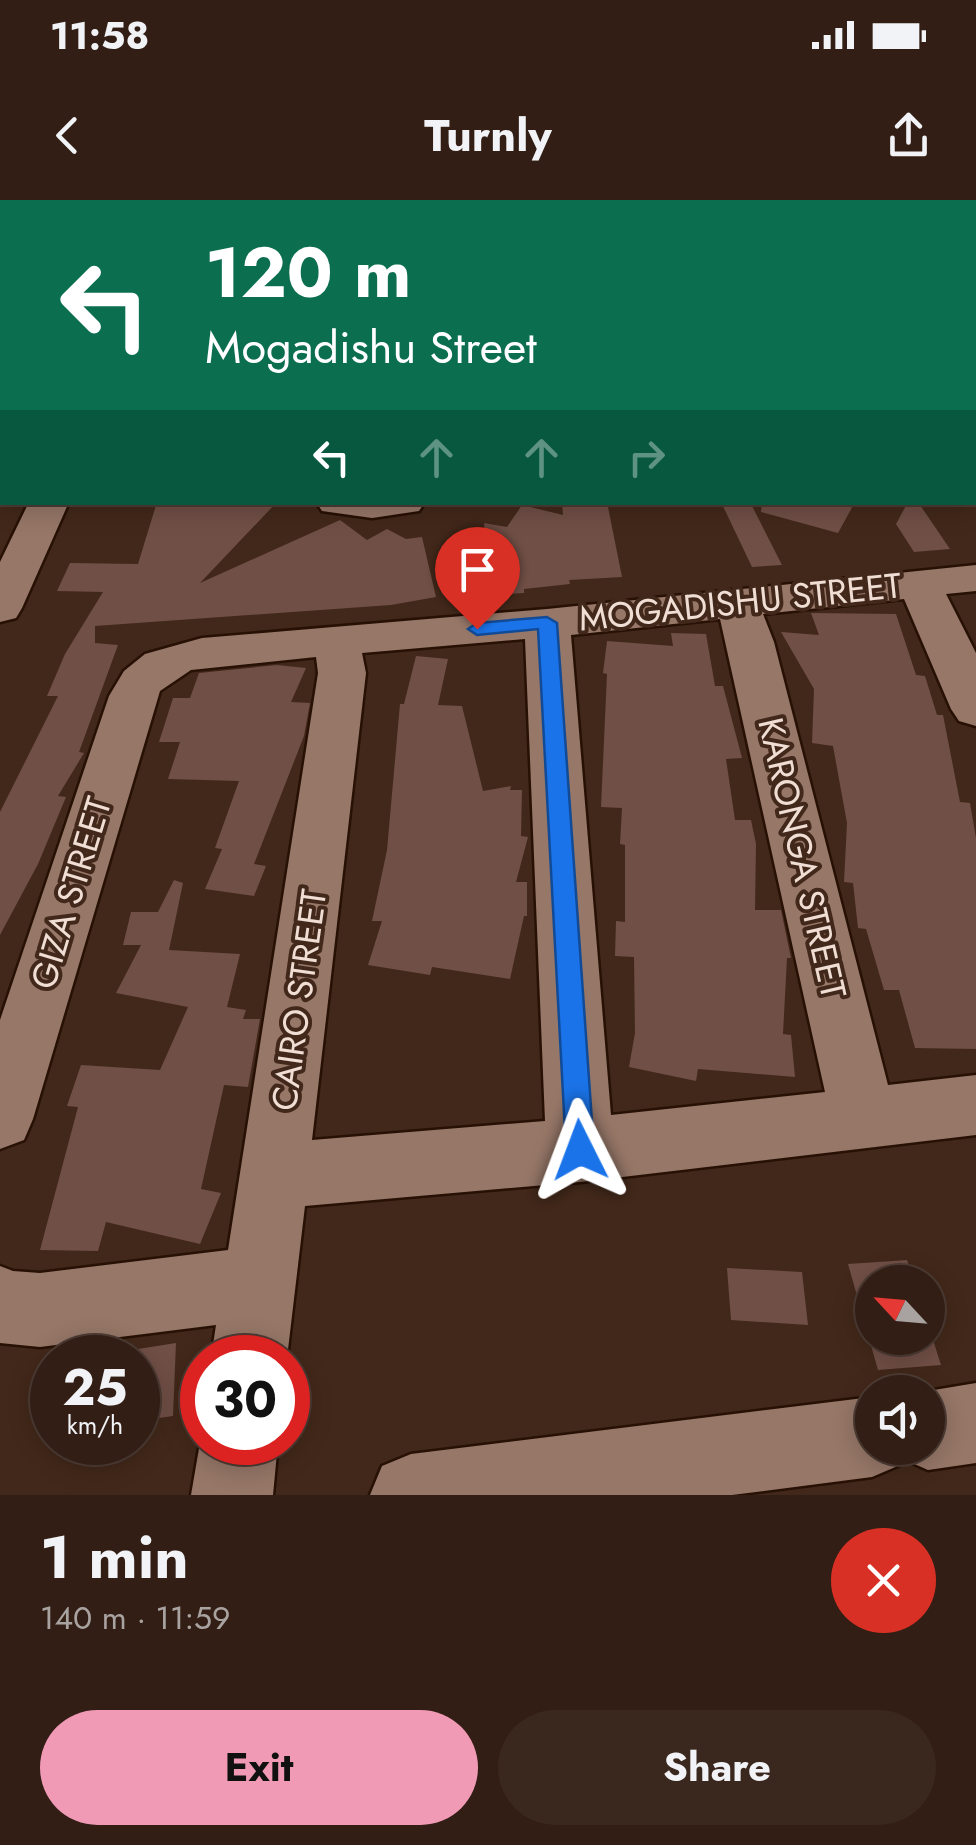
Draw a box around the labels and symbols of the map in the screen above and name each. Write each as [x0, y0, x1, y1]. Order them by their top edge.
pin [435, 527, 520, 630]
street label: MOGADISHU STREET [576, 560, 904, 644]
street label: KARONGA STREET [745, 713, 859, 1003]
street label: GIZA STREET [18, 791, 124, 995]
street label: CAIRO STREET [259, 886, 339, 1114]
position arrow [528, 1098, 632, 1202]
north arrow [855, 1265, 945, 1355]
speed limit sign: 30 [180, 1335, 310, 1465]

